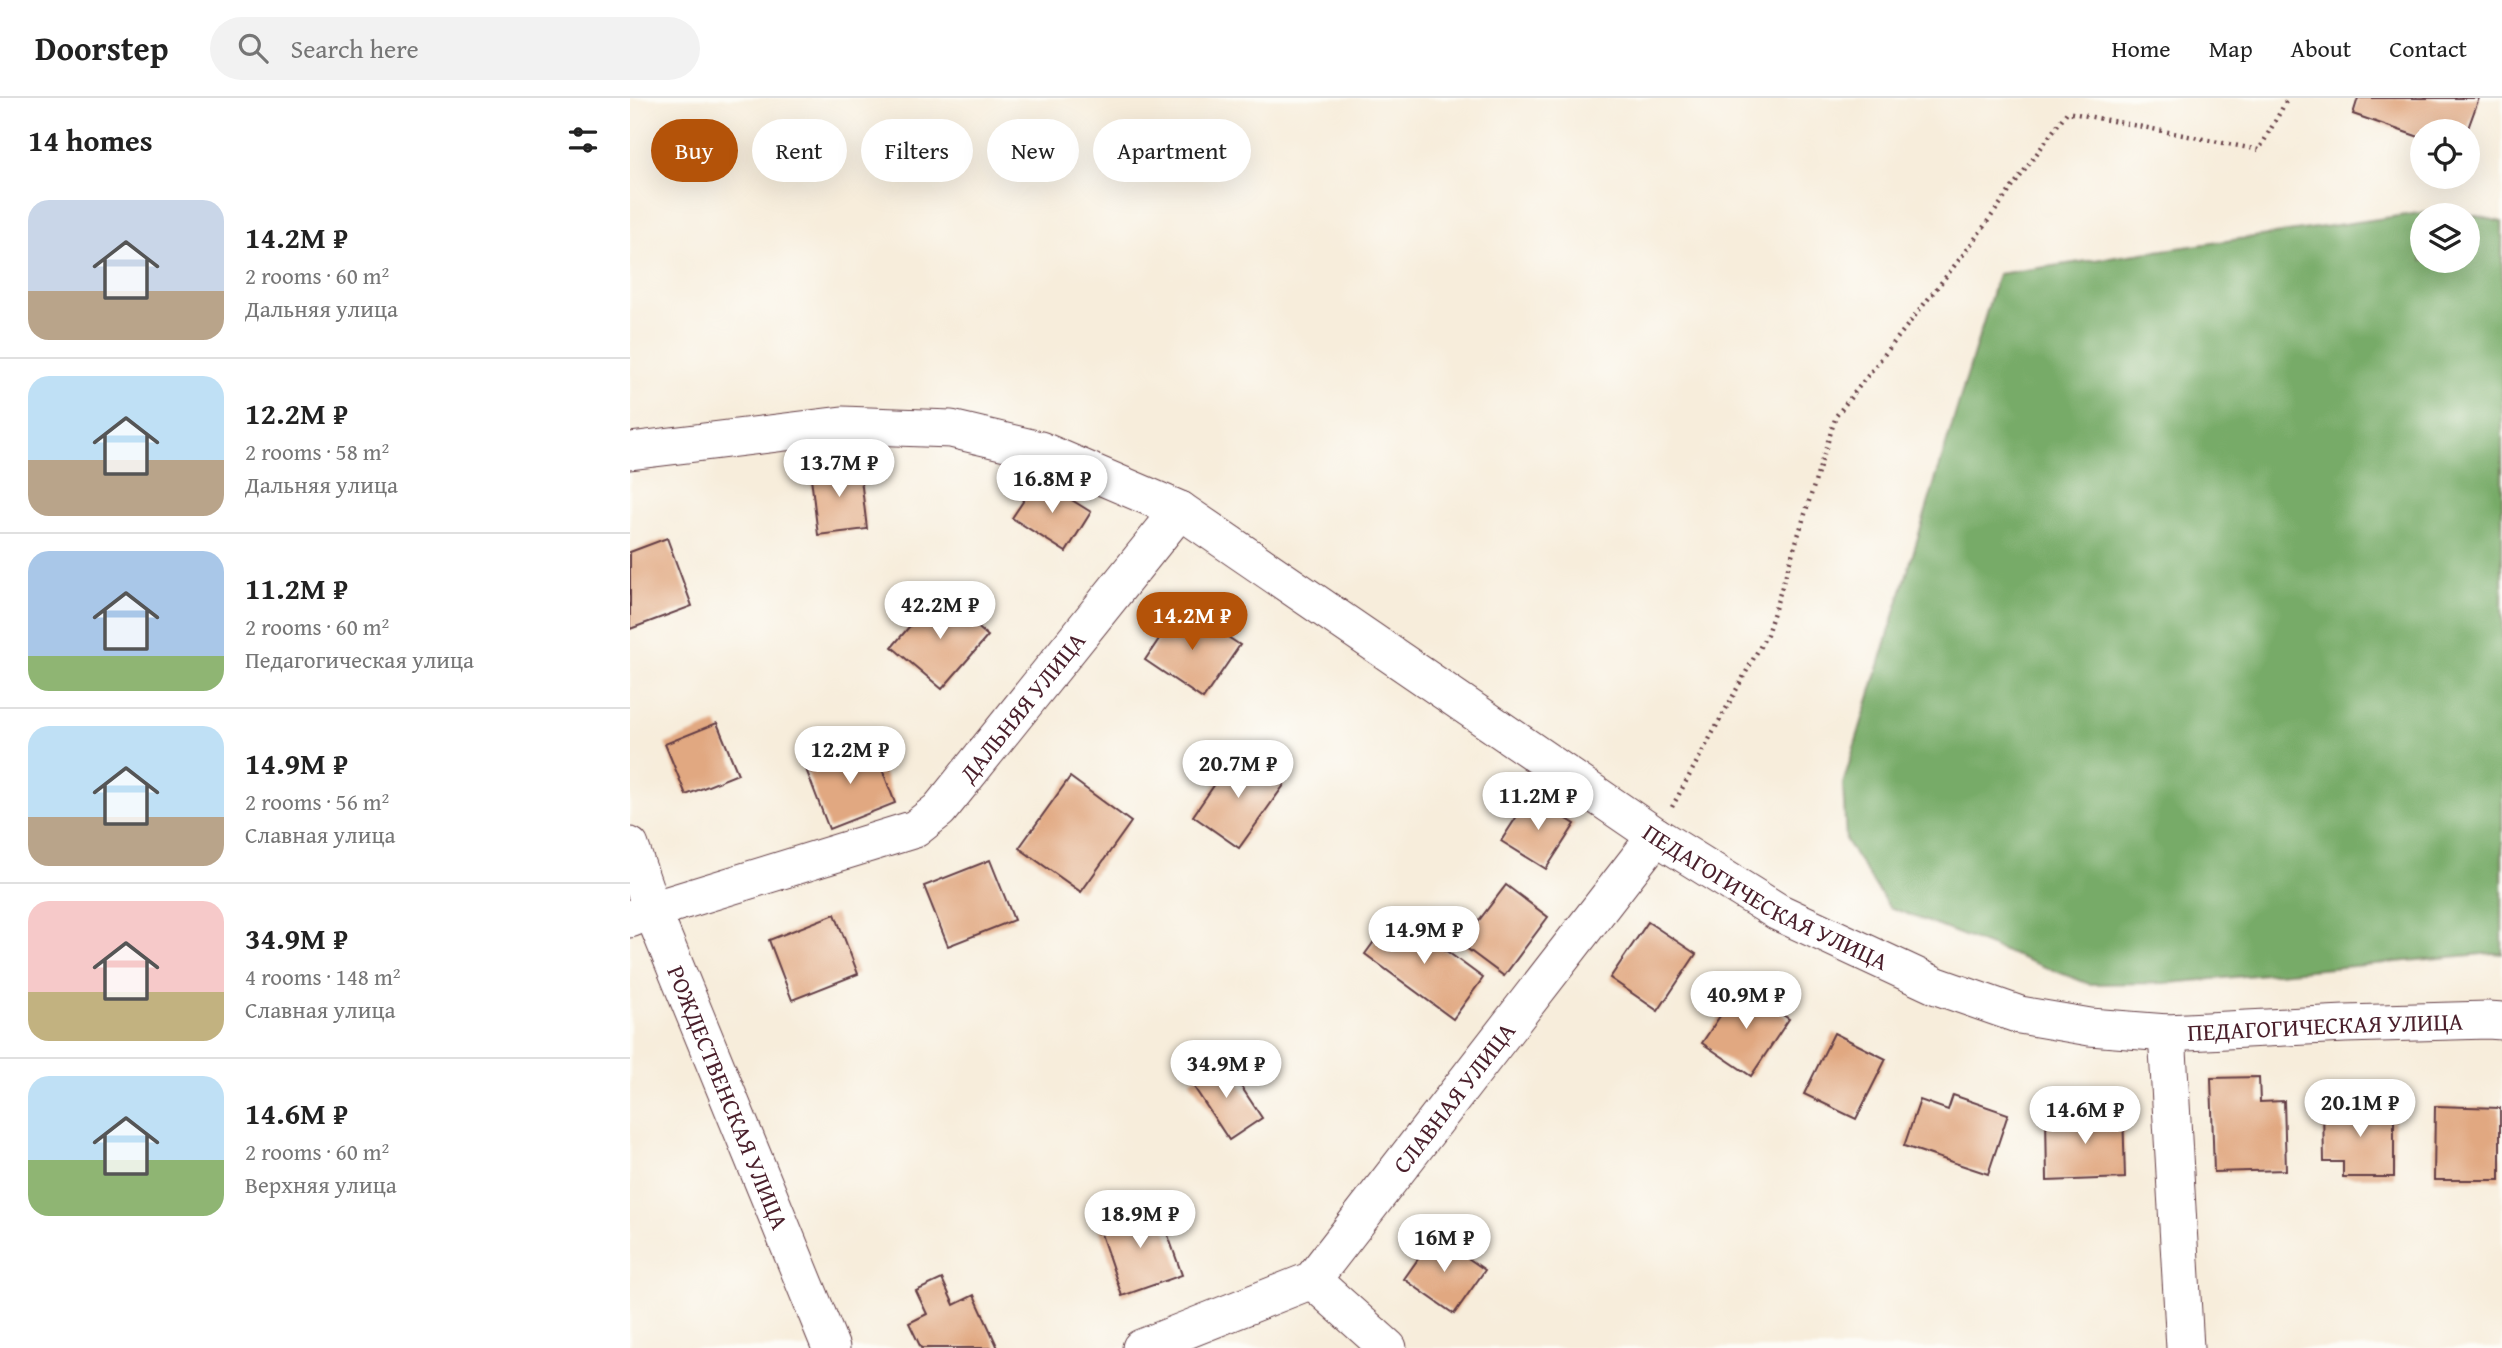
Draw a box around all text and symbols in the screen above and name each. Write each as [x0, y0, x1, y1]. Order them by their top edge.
search box [210, 17, 700, 80]
text: Doorstep [35, 24, 168, 72]
icon: search [234, 29, 272, 67]
text: Search here [290, 29, 419, 68]
text: Home [2112, 31, 2171, 66]
text: Map [2209, 31, 2253, 66]
text: About [2291, 31, 2351, 66]
text: Contact [2389, 31, 2467, 66]
text: 14 homes [28, 118, 153, 162]
chip: Buy [651, 119, 738, 182]
chip: Rent [752, 119, 847, 182]
chip: Filters [861, 119, 973, 182]
chip: New [987, 119, 1079, 182]
chip: Apartment [1093, 119, 1251, 182]
map controls [2410, 119, 2480, 273]
button: locate [2410, 119, 2480, 189]
icon: filters [564, 121, 602, 159]
button: layers [2410, 203, 2480, 273]
text: 14.2M ₽ [245, 215, 348, 259]
icon: home [84, 228, 168, 312]
text: 2 rooms · 60 m² [245, 259, 389, 292]
text: Дальняя улица [245, 292, 398, 325]
text: 12.2M ₽ [245, 391, 348, 435]
icon: home [84, 404, 168, 488]
text: 2 rooms · 58 m² [245, 435, 389, 468]
pin: 13.7M ₽ [774, 440, 904, 499]
text: 13.7M ₽ [799, 445, 879, 478]
pin: 16.8M ₽ [987, 456, 1117, 515]
text: 16.8M ₽ [1012, 461, 1092, 494]
text: Дальняя улица [245, 468, 398, 501]
text: 11.2M ₽ [245, 566, 348, 610]
icon: home [84, 579, 168, 663]
pin: 42.2M ₽ [875, 582, 1005, 641]
text: 42.2M ₽ [900, 587, 980, 620]
pin: 14.2M ₽ [1127, 592, 1257, 652]
text: 14.2M ₽ [1152, 598, 1232, 631]
text: 2 rooms · 60 m² [245, 610, 389, 643]
street label: ДАЛЬНЯЯ УЛИЦА [950, 624, 1093, 790]
text: Педагогическая улица [245, 643, 474, 676]
pin: 12.2M ₽ [785, 726, 915, 786]
text: 12.2M ₽ [810, 732, 890, 765]
pin: 20.7M ₽ [1173, 740, 1303, 800]
text: 14.9M ₽ [245, 741, 348, 785]
text: 20.7M ₽ [1198, 746, 1278, 779]
icon: home [84, 754, 168, 838]
pin: 11.2M ₽ [1473, 772, 1603, 832]
text: 11.2M ₽ [1498, 778, 1578, 811]
text: 2 rooms · 56 m² [245, 785, 389, 818]
street label: ПЕДАГОГИЧЕСКАЯ УЛИЦА [1636, 815, 1895, 979]
text: Славная улица [245, 818, 395, 851]
pin: 14.9M ₽ [1359, 906, 1489, 966]
text: 14.9M ₽ [1384, 912, 1464, 945]
text: 34.9M ₽ [245, 916, 348, 960]
icon: home [84, 929, 168, 1013]
text: 4 rooms · 148 m² [245, 960, 400, 993]
street label: РОЖДЕСТВЕНСКАЯ УЛИЦА [659, 960, 798, 1235]
pin: 40.9M ₽ [1681, 972, 1811, 1031]
text: 40.9M ₽ [1706, 977, 1786, 1010]
text: Славная улица [245, 993, 395, 1026]
street label: ПЕДАГОГИЧЕСКАЯ УЛИЦА [2186, 1003, 2464, 1049]
street label: СЛАВНАЯ УЛИЦА [1384, 1014, 1523, 1180]
pin: 34.9M ₽ [1161, 1040, 1291, 1100]
text: 34.9M ₽ [1186, 1046, 1266, 1079]
pin: 20.1M ₽ [2295, 1080, 2425, 1139]
text: 20.1M ₽ [2320, 1085, 2400, 1118]
pin: 14.6M ₽ [2020, 1086, 2150, 1146]
text: 14.6M ₽ [245, 1091, 348, 1135]
text: 14.6M ₽ [2045, 1092, 2125, 1125]
icon: home [84, 1104, 168, 1188]
text: 2 rooms · 60 m² [245, 1135, 389, 1168]
text: Верхняя улица [245, 1168, 397, 1201]
pin: 18.9M ₽ [1075, 1190, 1205, 1250]
text: 18.9M ₽ [1100, 1196, 1180, 1229]
pin: 16M ₽ [1395, 1214, 1493, 1274]
text: 16M ₽ [1414, 1220, 1474, 1253]

